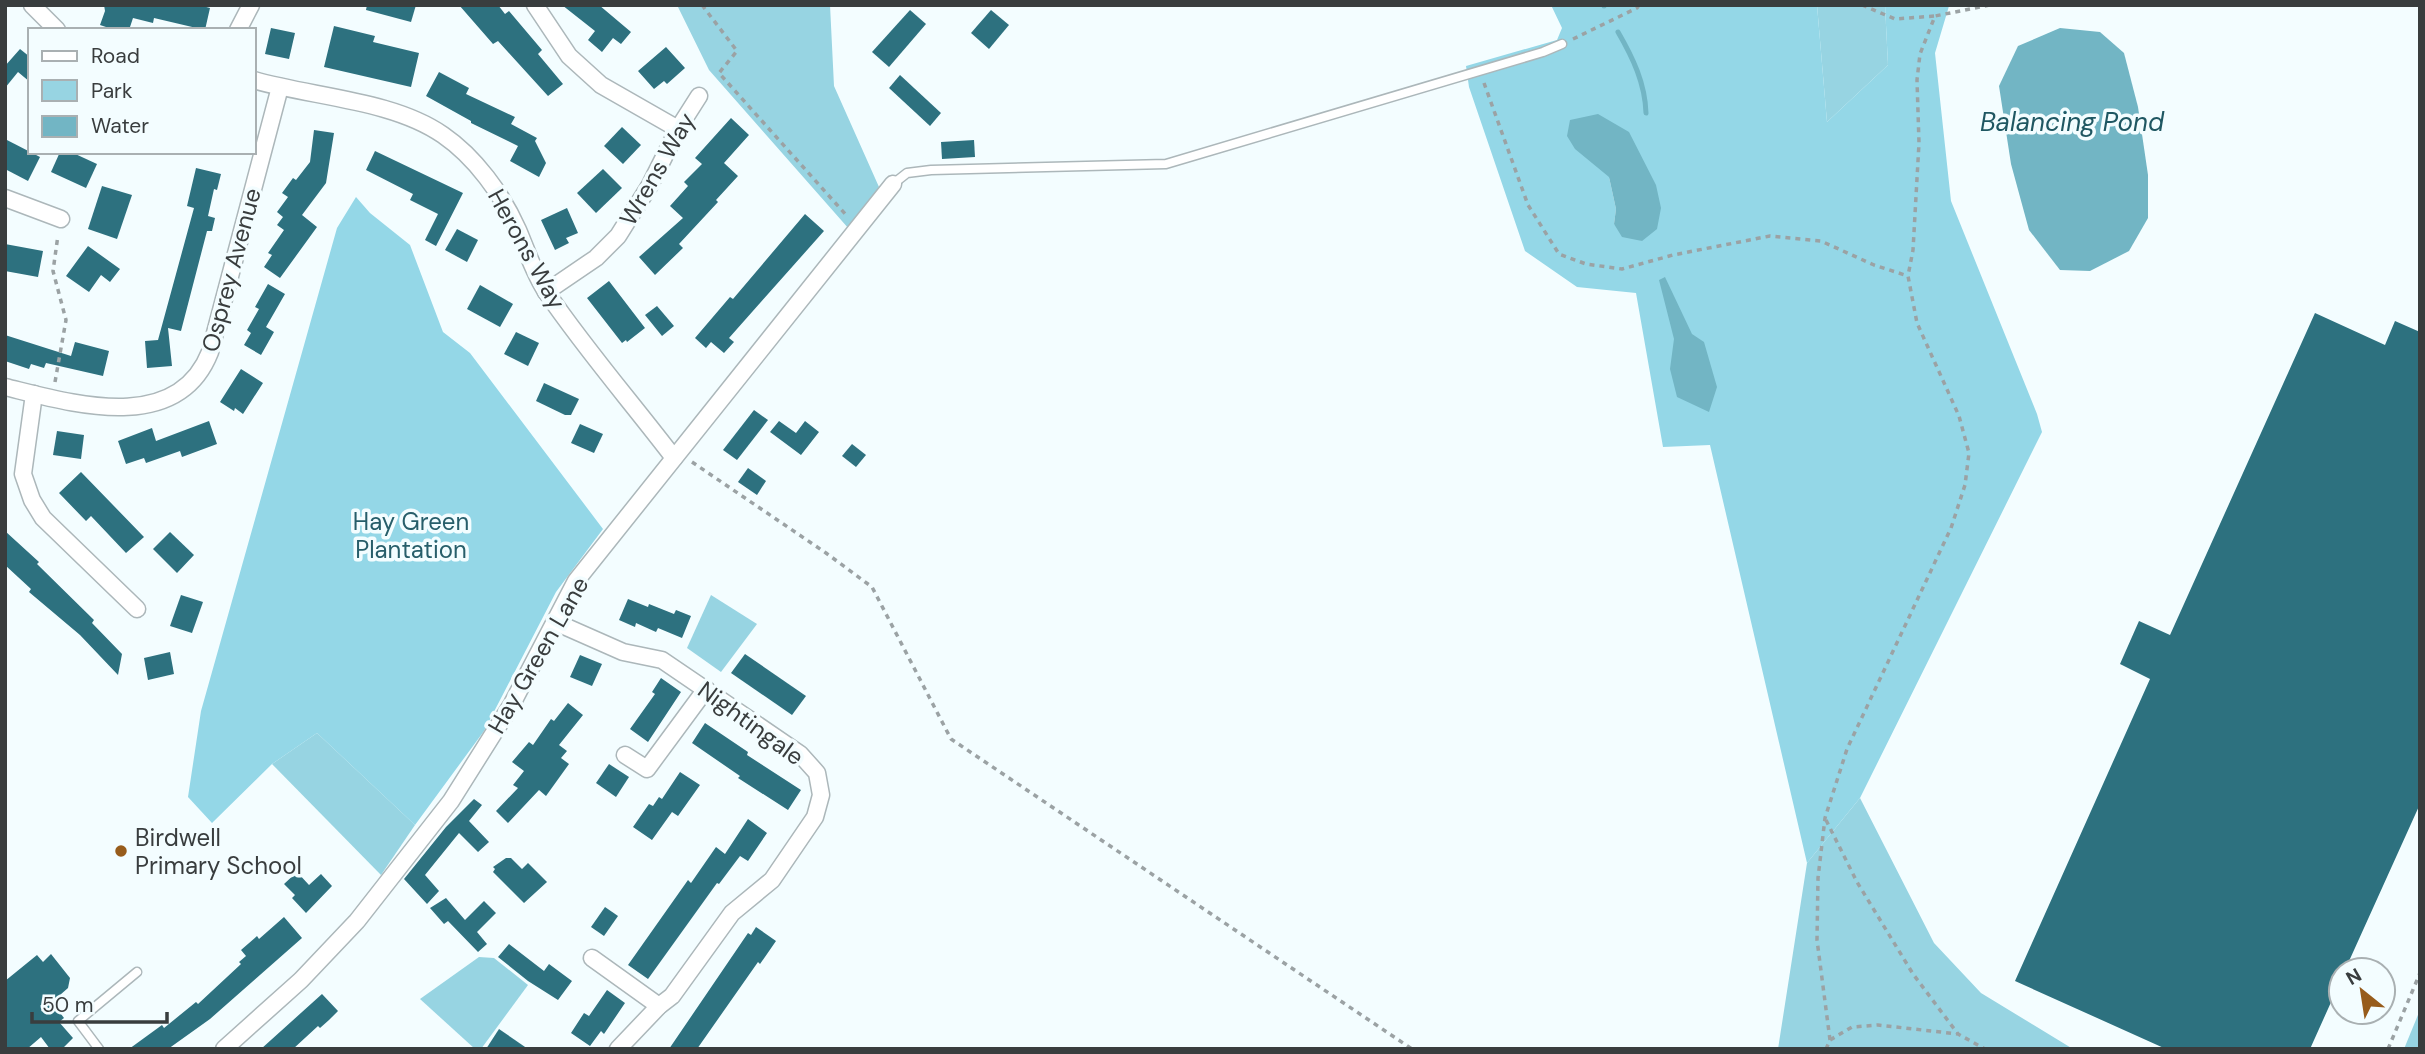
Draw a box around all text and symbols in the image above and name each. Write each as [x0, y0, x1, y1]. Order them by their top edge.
legend [28, 28, 256, 154]
text: Road [91, 42, 140, 70]
text: Park [91, 77, 133, 105]
water label: Balancing Pond [1980, 105, 2165, 139]
street label: Wrens Way [612, 107, 702, 231]
text: Water [91, 112, 149, 140]
street label: Herons Way [481, 183, 573, 315]
street label: Osprey Avenue [194, 185, 268, 355]
park label: Hay Green Plantation [353, 506, 469, 565]
street label: Hay Green Lane [481, 571, 595, 739]
street label: Nightingale [692, 674, 810, 772]
place label: Birdwell Primary School [135, 822, 302, 881]
marker: Birdwell Primary School [113, 843, 129, 859]
north arrow [2327, 956, 2397, 1026]
text: N [2341, 962, 2366, 991]
scale bar [32, 981, 166, 1025]
text: 50 m [42, 991, 93, 1019]

